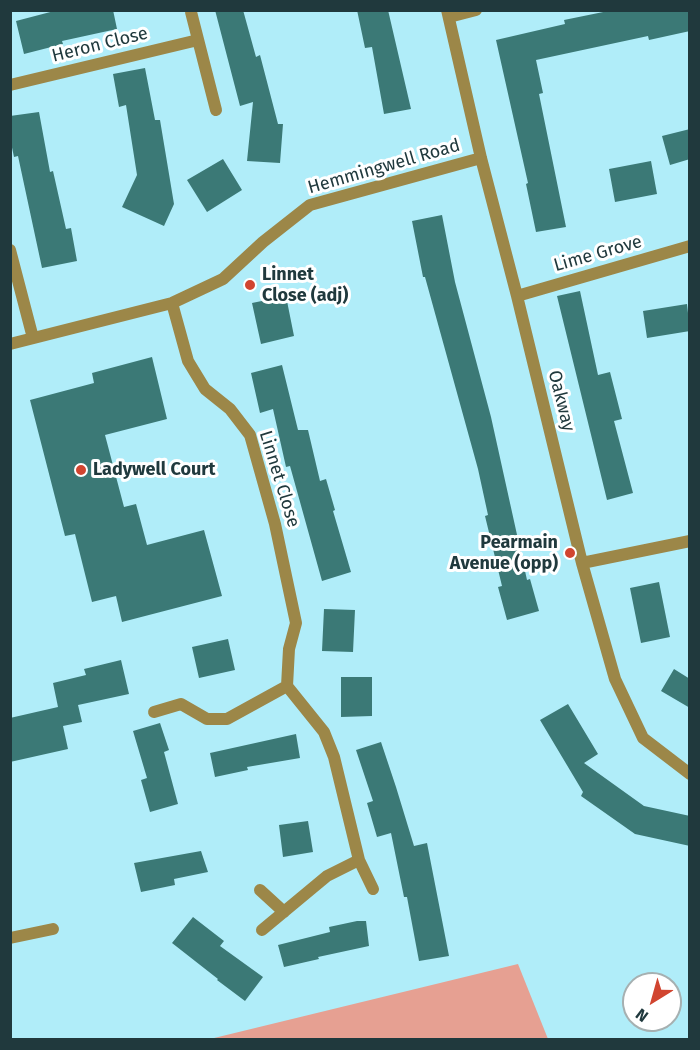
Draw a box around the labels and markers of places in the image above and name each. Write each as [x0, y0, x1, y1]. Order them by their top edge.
place label: Linnet Close (adj) [262, 264, 348, 306]
marker: Linnet Close (adj) [243, 278, 257, 292]
place label: Ladywell Court [93, 459, 215, 481]
marker: Ladywell Court [74, 463, 88, 477]
place label: Pearmain Avenue (opp) [450, 532, 558, 574]
marker: Pearmain Avenue (opp) [563, 546, 577, 560]

